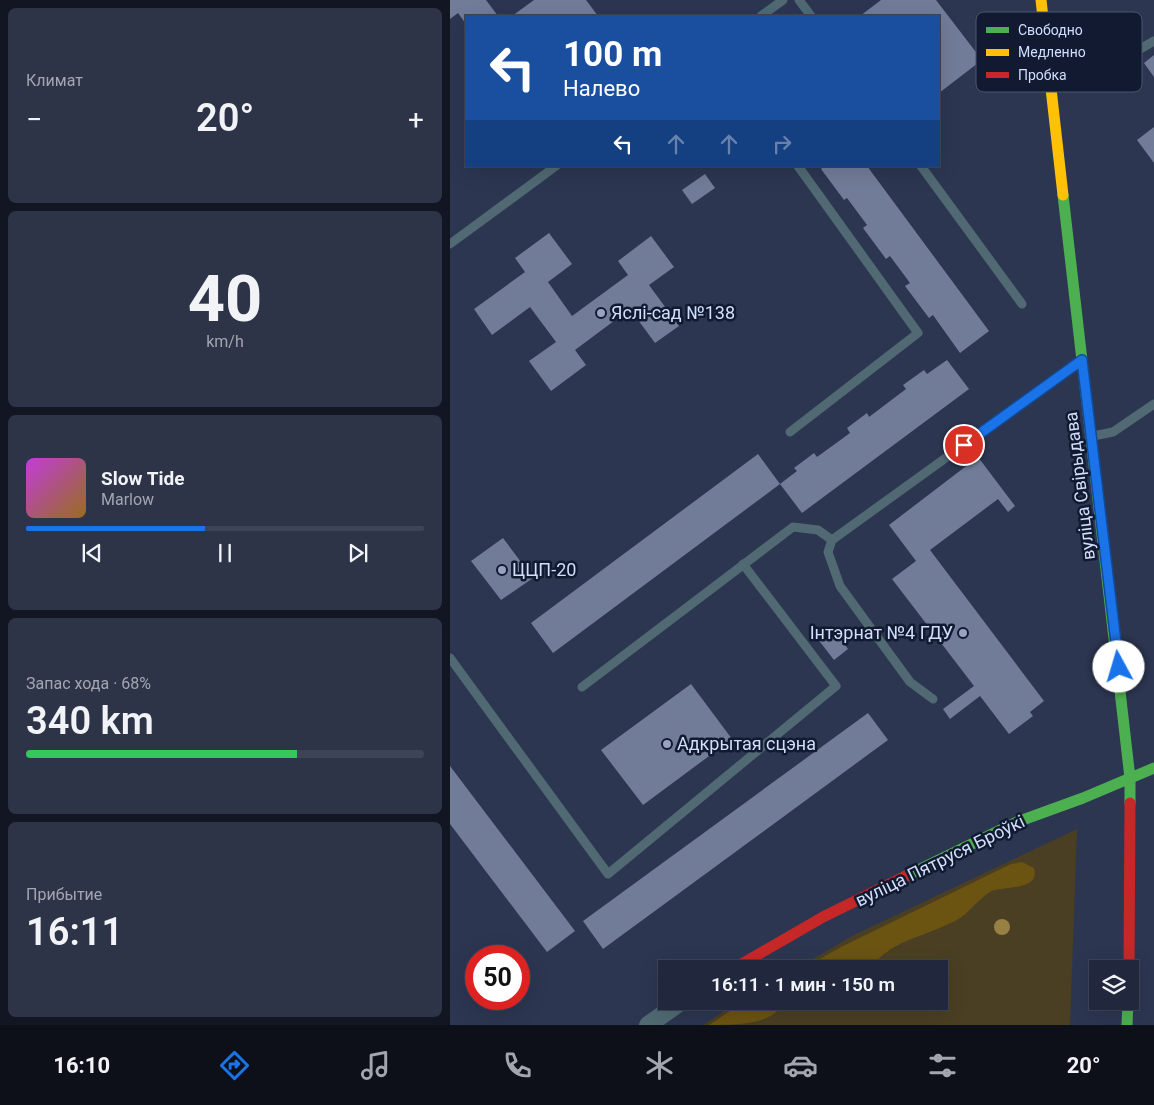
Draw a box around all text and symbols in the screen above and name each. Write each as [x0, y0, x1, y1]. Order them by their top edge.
legend [976, 12, 1142, 92]
text: Свободно [1018, 22, 1083, 38]
text: 100 m [563, 34, 662, 75]
icon: left [480, 35, 545, 100]
text: Медленно [1018, 44, 1086, 60]
text: Пробка [1018, 67, 1067, 83]
text: Климат [26, 71, 83, 90]
text: Налево [563, 76, 640, 101]
text: 20° [196, 96, 254, 140]
text: − [26, 103, 42, 136]
text: + [408, 103, 424, 136]
icon: left [609, 130, 637, 158]
icon: ahead [662, 130, 690, 158]
icon: ahead [715, 130, 743, 158]
icon: right [768, 130, 796, 158]
text: 40 [188, 261, 262, 337]
place label: Яслі-сад №138 [611, 302, 735, 323]
marker: Яслі-сад №138 [595, 307, 607, 319]
text: km/h [206, 332, 244, 351]
street label: вуліца Свірыдава [1060, 411, 1099, 561]
pin [943, 424, 985, 466]
icon: arrive [950, 431, 978, 459]
text: Slow Tide [101, 467, 184, 490]
text: Marlow [101, 490, 154, 509]
icon: previous [78, 539, 106, 567]
icon: pause [211, 539, 239, 567]
icon: next [344, 539, 372, 567]
place label: ЦЦП-20 [512, 559, 576, 580]
marker: ЦЦП-20 [496, 564, 508, 576]
place label: Інтэрнат №4 ГДУ [810, 622, 953, 643]
marker: Інтэрнат №4 ГДУ [957, 627, 969, 639]
position arrow [1092, 640, 1144, 692]
text: Запас хода · 68% [26, 674, 151, 693]
text: 340 km [26, 699, 154, 743]
place label: Адкрытая сцэна [677, 733, 816, 754]
marker: Адкрытая сцэна [661, 738, 673, 750]
street label: вуліца Пятруся Броўкі [852, 810, 1028, 911]
text: Прибытие [26, 885, 102, 904]
text: 16:11 [26, 910, 123, 954]
speed limit sign: 50 [465, 945, 530, 1010]
map controls [1089, 960, 1139, 1010]
button: layers [1089, 960, 1139, 1010]
text: 16:11 · 1 мин · 150 m [711, 973, 895, 996]
icon: directions [217, 1048, 252, 1083]
icon: music [358, 1048, 393, 1083]
icon: phone [500, 1048, 535, 1083]
icon: climate [642, 1048, 677, 1083]
icon: car [783, 1048, 818, 1083]
icon: filters [925, 1048, 960, 1083]
text: 16:10 [53, 1053, 110, 1078]
text: 20° [1067, 1053, 1101, 1078]

